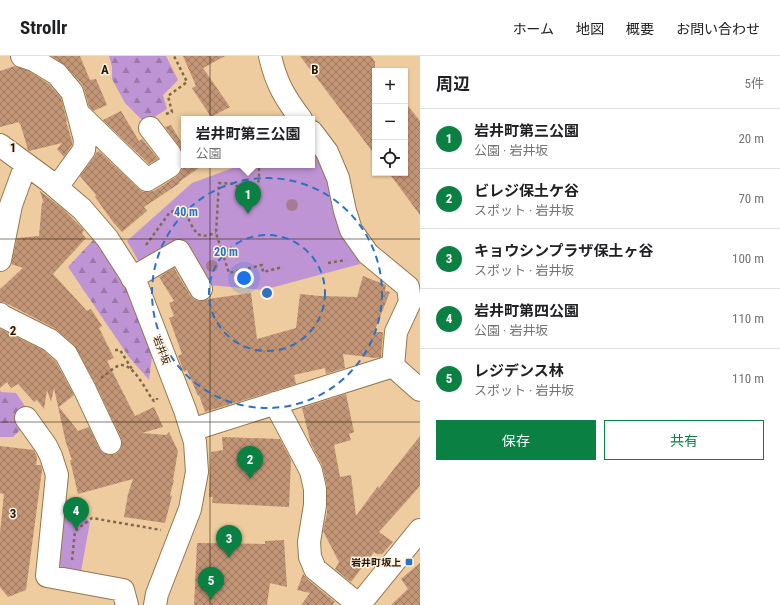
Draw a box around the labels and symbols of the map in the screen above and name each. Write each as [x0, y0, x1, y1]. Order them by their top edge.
text: A [101, 62, 109, 77]
text: B [311, 62, 319, 77]
text: 1 [10, 140, 16, 155]
pin: 1 [235, 181, 261, 214]
text: 40 m [174, 205, 198, 219]
text: 20 m [214, 245, 238, 259]
your location [234, 268, 254, 288]
centre of rings [260, 286, 274, 300]
text: 2 [10, 323, 17, 338]
street label: 岩井坂 [151, 334, 172, 366]
pin: 2 [237, 446, 263, 479]
pin: 4 [63, 497, 89, 530]
text: 3 [10, 506, 16, 521]
pin: 3 [216, 525, 242, 558]
place label: 岩井町坂上 [351, 557, 401, 568]
marker: 岩井町坂上 [404, 557, 414, 567]
pin: 5 [198, 567, 224, 600]

